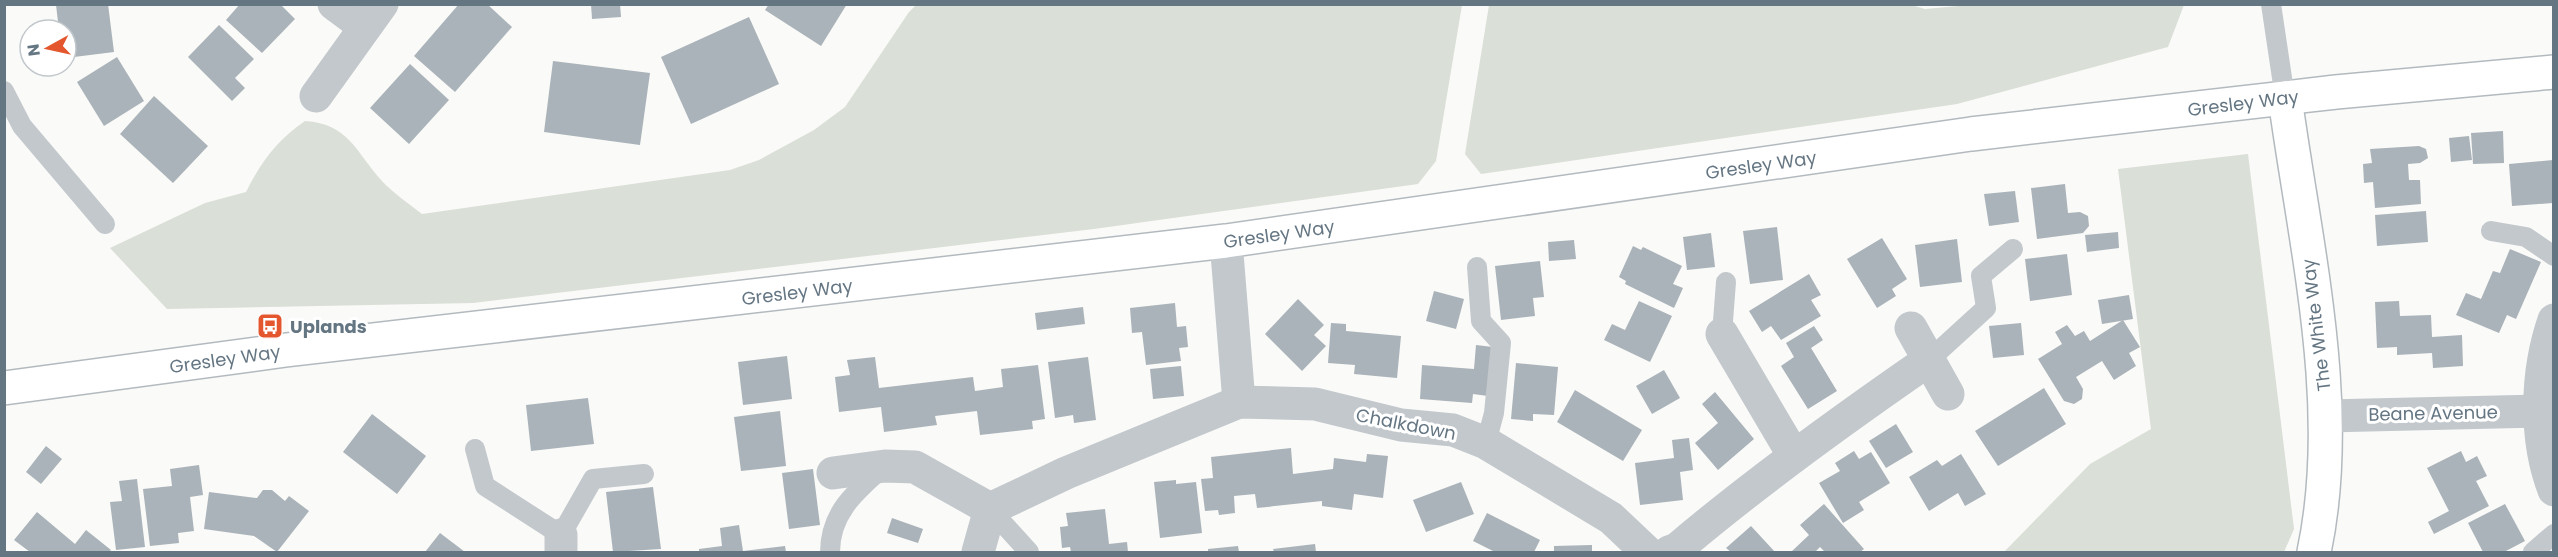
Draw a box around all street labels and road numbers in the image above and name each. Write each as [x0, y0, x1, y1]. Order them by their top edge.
street label: Gresley Way [2186, 84, 2300, 122]
street label: Gresley Way [1704, 145, 1818, 185]
street label: Gresley Way [1222, 214, 1336, 254]
street label: The White Way [2295, 257, 2337, 393]
street label: Gresley Way [740, 273, 854, 311]
street label: Gresley Way [168, 339, 282, 379]
street label: Beane Avenue [2368, 399, 2498, 427]
street label: Chalkdown [1354, 402, 1458, 446]

